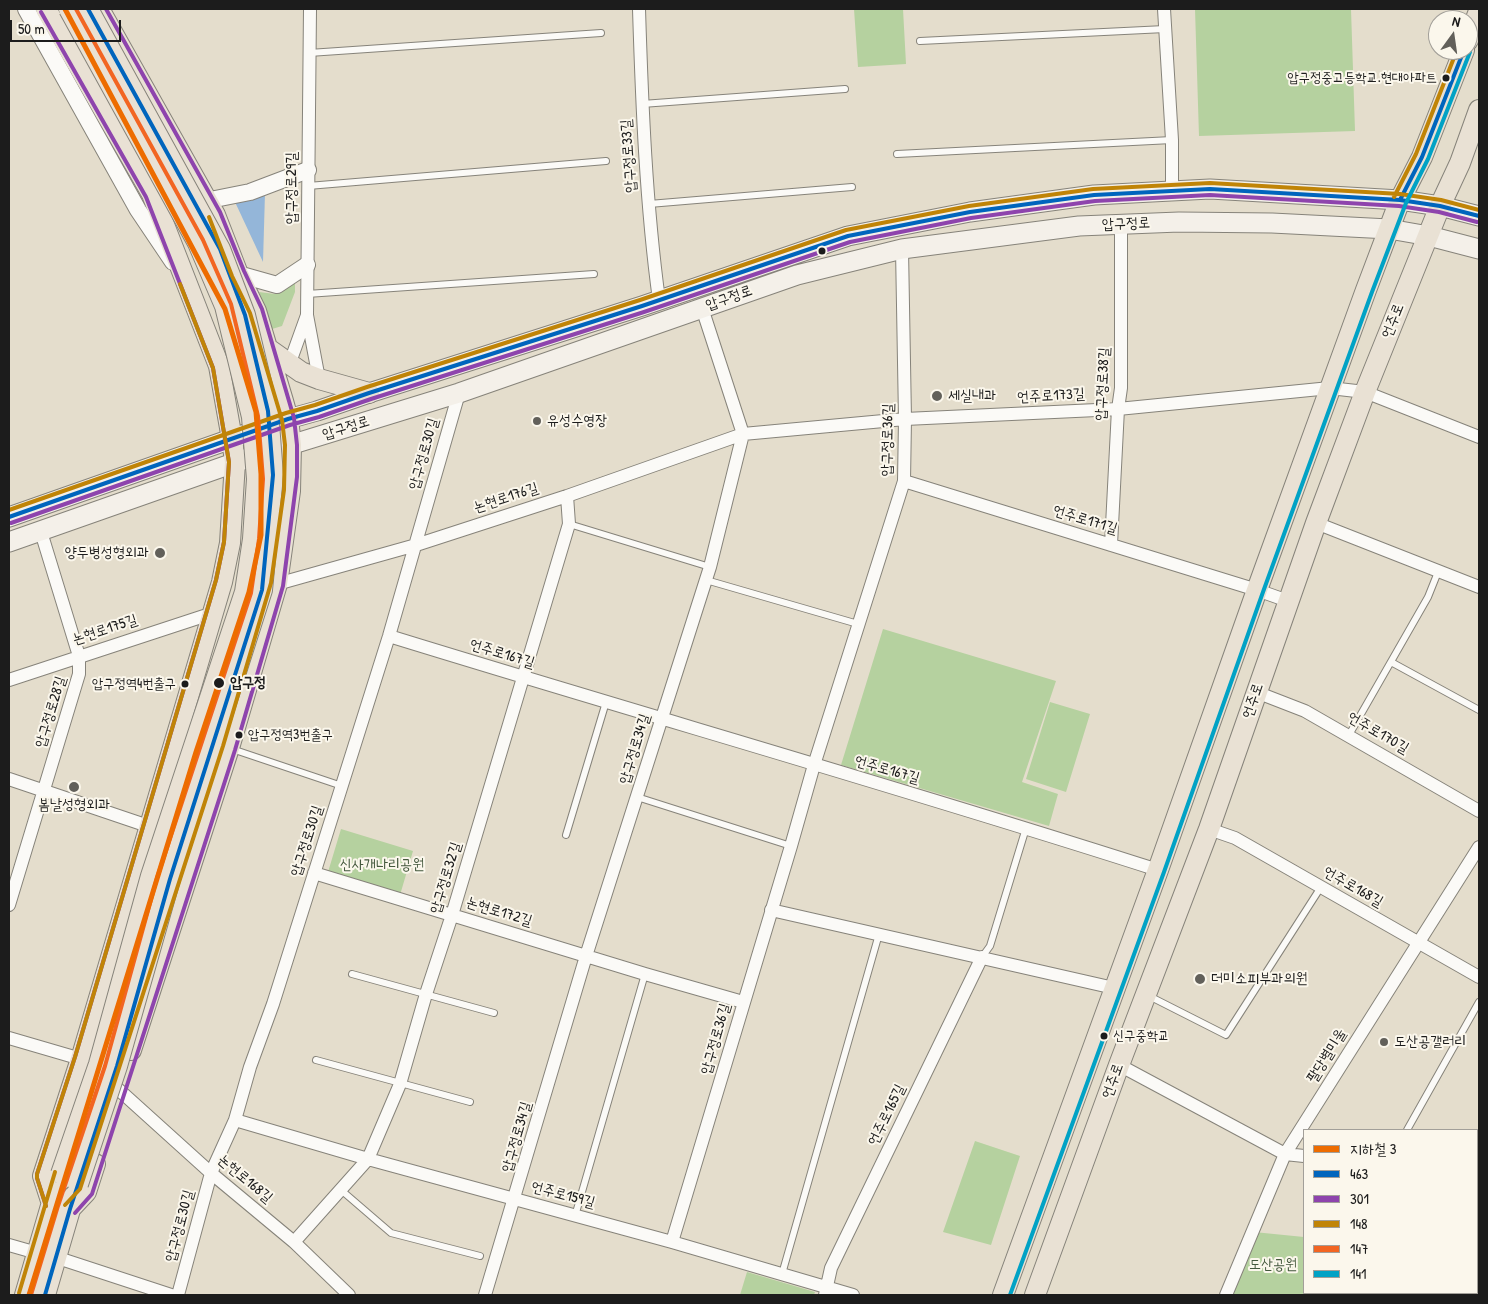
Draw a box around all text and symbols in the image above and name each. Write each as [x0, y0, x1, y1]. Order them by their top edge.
scale bar [12, 10, 124, 42]
north arrow [1428, 10, 1478, 60]
text: N [1451, 11, 1462, 31]
text: 50 m [18, 18, 45, 39]
place label: 압구정중고등학교.현대아파트 [1288, 70, 1437, 86]
marker: 압구정중고등학교.현대아파트 [1441, 73, 1451, 83]
street label: 압구정로33길 [617, 119, 641, 193]
street label: 압구정로29길 [283, 152, 301, 224]
street label: 압구정로 [1102, 214, 1150, 234]
unlabelled marker [817, 246, 827, 256]
street label: 압구정로 [703, 282, 755, 314]
street label: 언주로 [1378, 301, 1408, 341]
street label: 압구정로38길 [1092, 347, 1114, 421]
street label: 언주로173길 [1017, 385, 1085, 407]
place label: 세실내과 [948, 387, 996, 405]
marker: 세실내과 [930, 389, 944, 403]
street label: 압구정로36길 [878, 403, 898, 477]
street label: 압구정로 [320, 412, 372, 444]
place label: 유성수영장 [547, 412, 607, 430]
marker: 유성수영장 [531, 415, 543, 427]
street label: 압구정로30길 [405, 416, 443, 492]
street label: 논현로176길 [471, 479, 541, 517]
street label: 언주로171길 [1051, 502, 1119, 538]
place label: 양두병성형외과 [65, 544, 149, 562]
marker: 양두병성형외과 [153, 546, 167, 560]
street label: 논현로175길 [70, 611, 140, 649]
street label: 언주로167길 [467, 636, 537, 672]
street label: 압구정로28길 [32, 674, 70, 750]
place label: 압구정 [230, 674, 266, 692]
place label: 압구정역4번출구 [92, 676, 176, 692]
marker: 압구정 [212, 676, 226, 690]
marker: 압구정역4번출구 [180, 679, 190, 689]
street label: 언주로 [1239, 681, 1267, 721]
street label: 언주로170길 [1344, 708, 1412, 758]
street label: 압구정로34길 [616, 712, 654, 786]
place label: 압구정역3번출구 [248, 727, 333, 743]
marker: 압구정역3번출구 [234, 730, 244, 740]
street label: 언주로167길 [852, 752, 922, 788]
marker: 봄날성형외과 [67, 780, 81, 794]
place label: 봄날성형외과 [38, 796, 110, 814]
street label: 압구정로30길 [287, 803, 327, 879]
street label: 압구정로32길 [427, 840, 465, 916]
park label: 신사개나리공원 [340, 856, 424, 874]
street label: 언주로168길 [1320, 863, 1386, 911]
street label: 논현로172길 [464, 893, 534, 931]
place label: 더미소피부과의원 [1211, 970, 1308, 988]
marker: 더미소피부과의원 [1193, 972, 1207, 986]
street label: 압구정로36길 [697, 1001, 735, 1077]
street label: 팔당별미울 [1303, 1026, 1351, 1086]
place label: 신구중학교 [1113, 1028, 1169, 1044]
marker: 신구중학교 [1099, 1031, 1109, 1041]
place label: 도산공갤러리 [1394, 1033, 1466, 1051]
marker: 도산공갤러리 [1378, 1036, 1390, 1048]
street label: 언주로 [1098, 1061, 1128, 1101]
street label: 언주로165길 [864, 1081, 910, 1149]
street label: 압구정로34길 [498, 1100, 536, 1174]
legend [1303, 1129, 1478, 1294]
text: 지하철 3 [1350, 1138, 1396, 1159]
street label: 논현로168길 [214, 1151, 276, 1207]
text: 463 [1350, 1163, 1368, 1184]
street label: 언주로159길 [529, 1178, 597, 1212]
street label: 압구정로30길 [162, 1188, 198, 1264]
text: 301 [1350, 1188, 1369, 1209]
text: 148 [1350, 1213, 1368, 1234]
text: 147 [1350, 1238, 1369, 1259]
park label: 도산공원 [1249, 1256, 1297, 1274]
text: 141 [1350, 1263, 1367, 1284]

